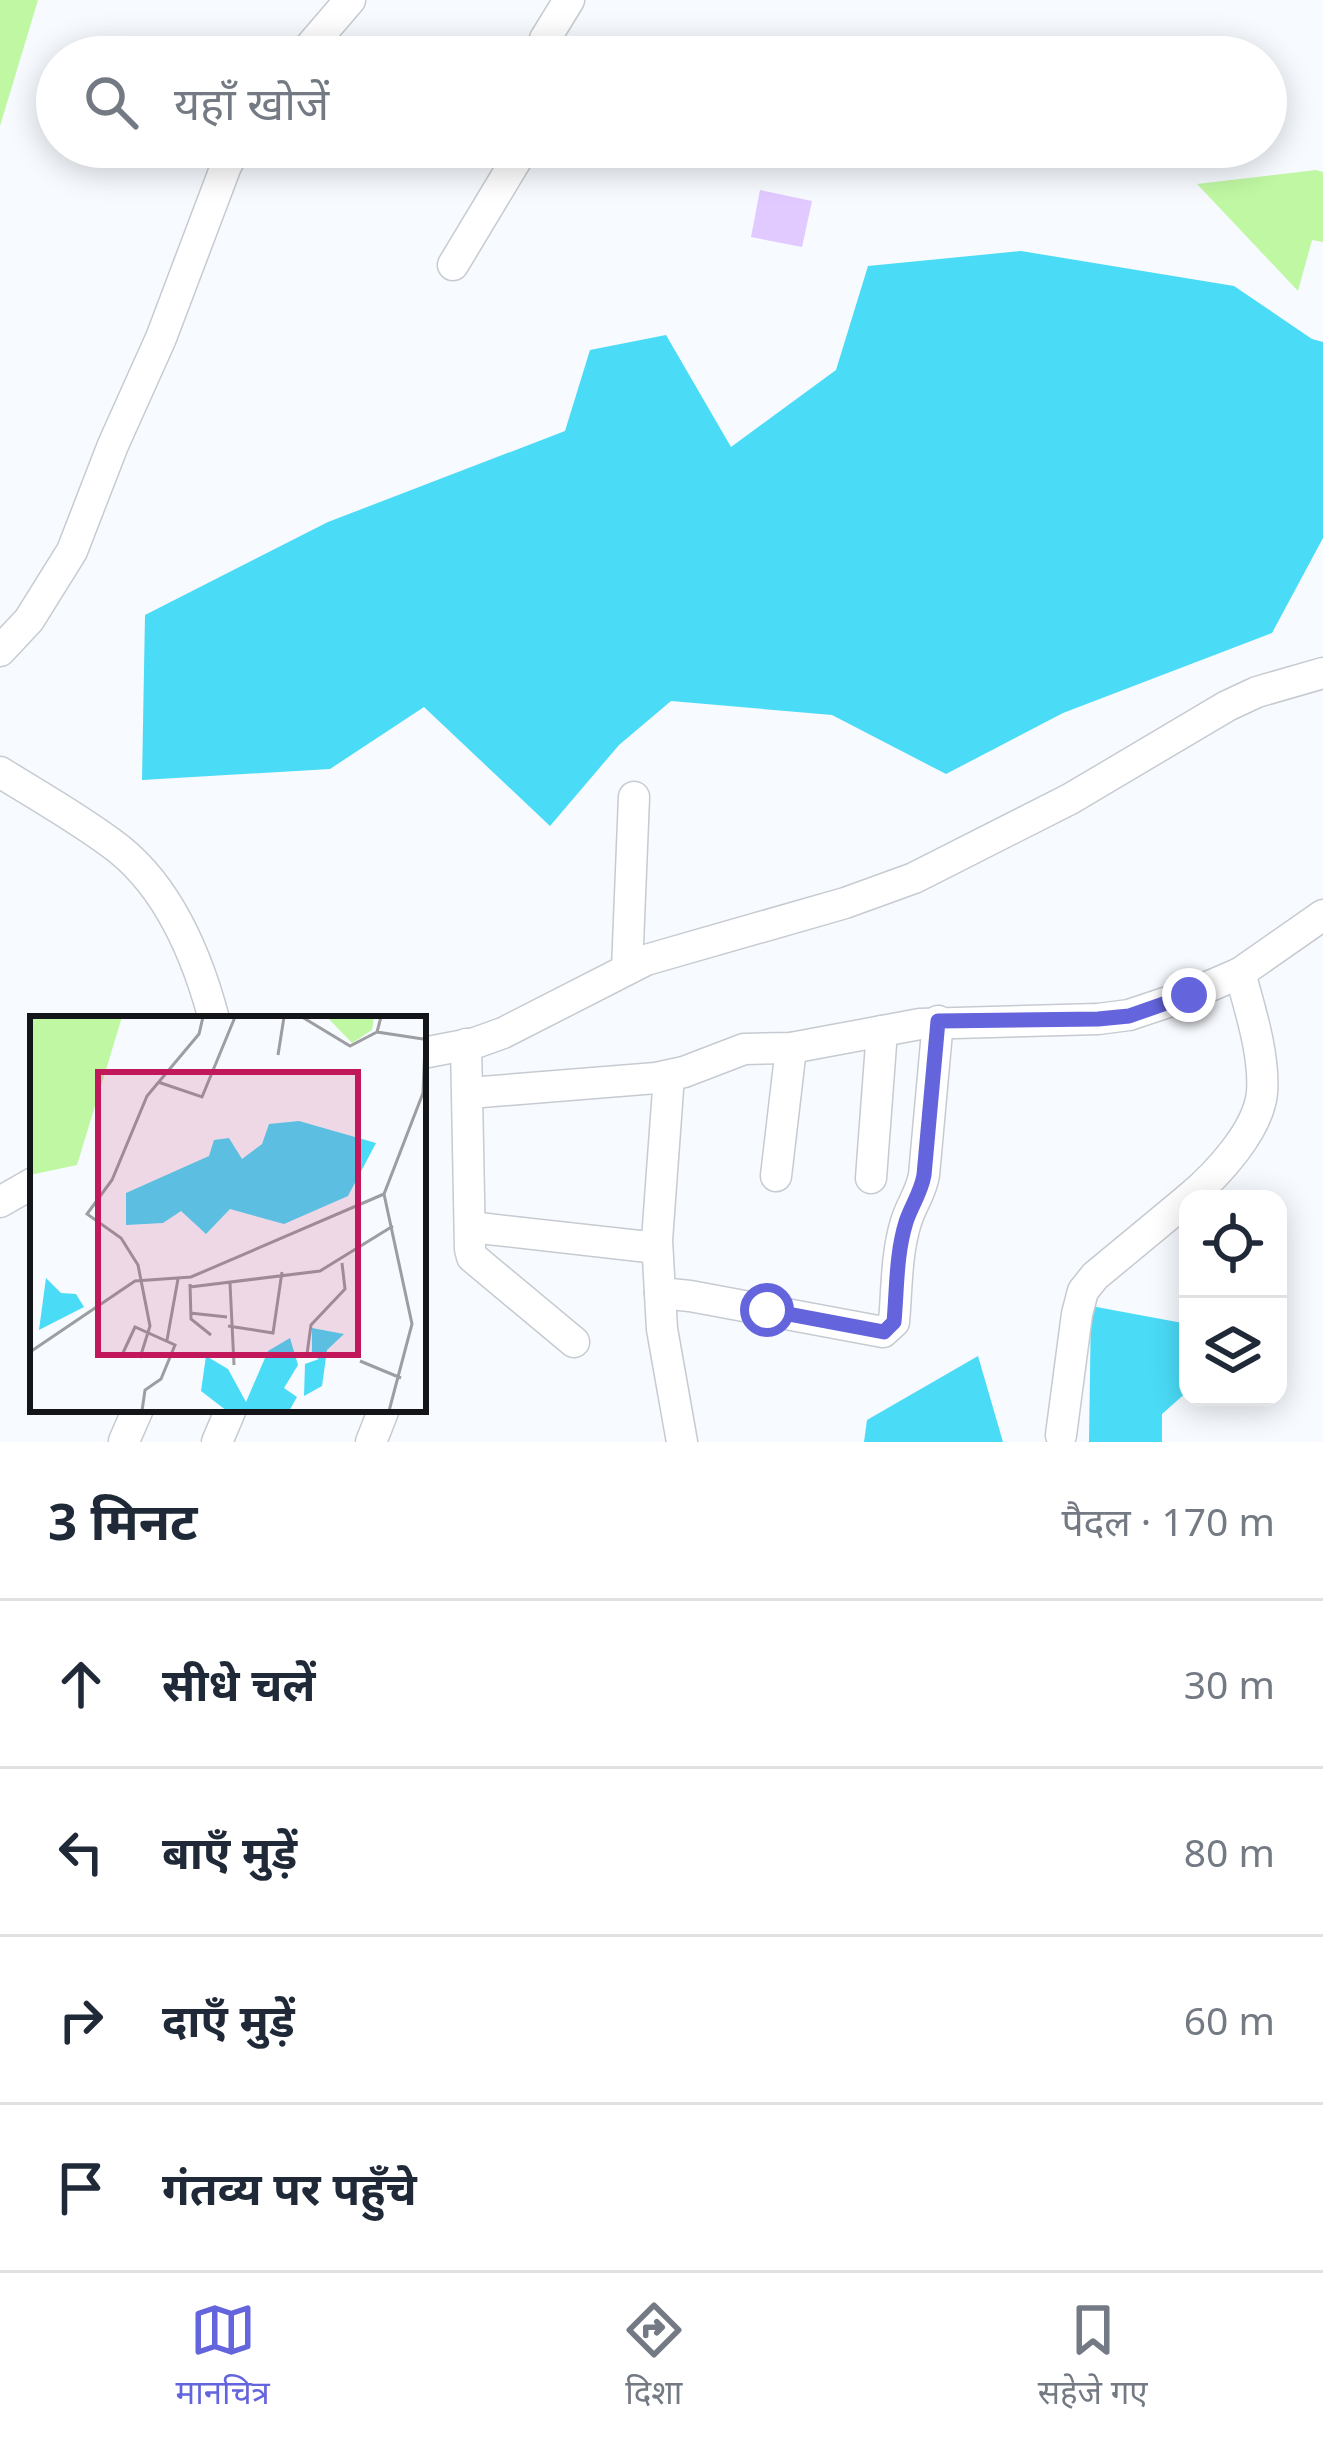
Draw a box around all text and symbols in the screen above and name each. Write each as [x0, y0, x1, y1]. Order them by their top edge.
search box [36, 36, 1287, 168]
icon: search [78, 69, 144, 135]
text: यहाँ खोजें [174, 72, 329, 133]
route end [1162, 968, 1216, 1022]
inset map [30, 1016, 426, 1412]
map controls [1179, 1190, 1287, 1406]
button: locate [1179, 1190, 1287, 1298]
route start [740, 1283, 794, 1337]
button: layers [1179, 1298, 1287, 1406]
text: 3 मिनट [48, 1485, 197, 1555]
text: पैदल · 170 m [1061, 1494, 1275, 1547]
icon: ahead [48, 1651, 114, 1717]
text: सीधे चलें [162, 1653, 316, 1714]
text: 30 m [1184, 1657, 1275, 1710]
icon: left [48, 1819, 114, 1885]
text: बाएँ मुड़ें [162, 1821, 297, 1882]
text: 80 m [1184, 1825, 1275, 1878]
icon: right [48, 1987, 114, 2053]
text: दाएँ मुड़ें [162, 1989, 295, 2050]
text: 60 m [1184, 1993, 1275, 2046]
icon: arrive [48, 2155, 114, 2221]
text: गंतव्य पर पहुँचे [162, 2157, 417, 2218]
tab: मानचित्र [175, 2297, 270, 2414]
tab: दिशा [621, 2297, 687, 2414]
tab: सहेजे गए [1038, 2297, 1147, 2414]

